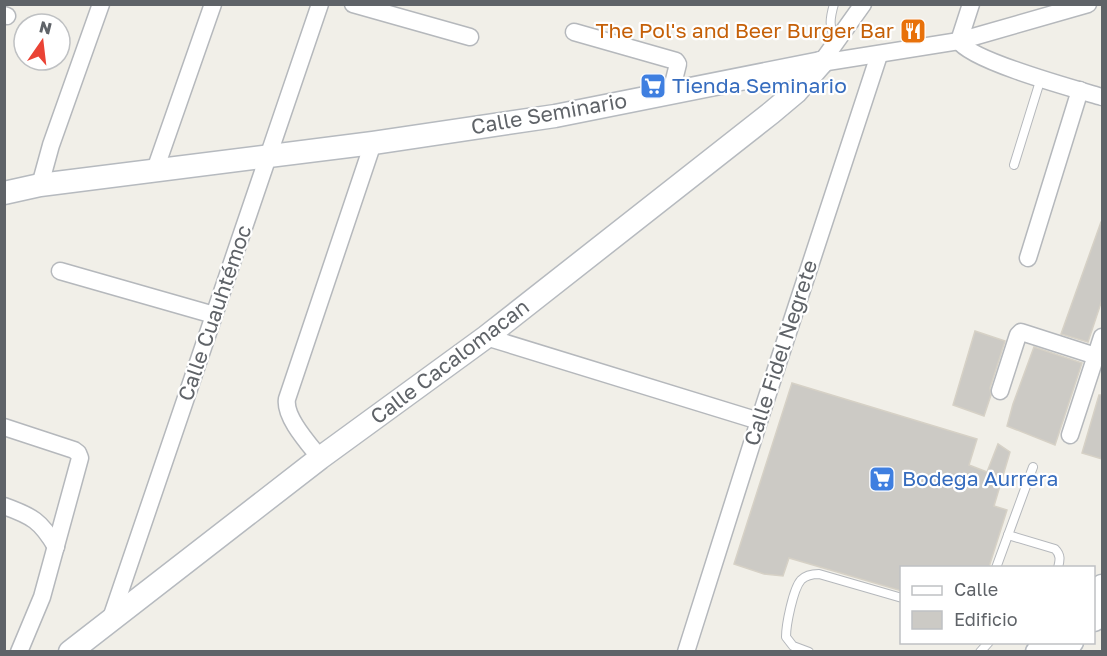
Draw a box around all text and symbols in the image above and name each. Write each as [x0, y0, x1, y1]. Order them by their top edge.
north arrow [12, 12, 72, 72]
text: N [37, 16, 54, 39]
restaurant icon: The Pol's and Beer Burger Bar [898, 16, 928, 46]
place label: The Pol's and Beer Burger Bar [595, 17, 894, 43]
supermarket icon: Tienda Seminario [638, 71, 668, 101]
place label: Tienda Seminario [672, 72, 847, 98]
street label: Calle Seminario [469, 87, 629, 140]
street label: Calle Cuauhtémoc [172, 221, 256, 404]
street label: Calle Fidel Negrete [738, 257, 822, 449]
street label: Calle Cacalomacan [365, 293, 534, 429]
supermarket icon: Bodega Aurrera [867, 464, 897, 494]
place label: Bodega Aurrera [902, 465, 1058, 491]
legend [900, 566, 1095, 644]
text: Calle [954, 578, 998, 600]
text: Edificio [954, 608, 1018, 630]

